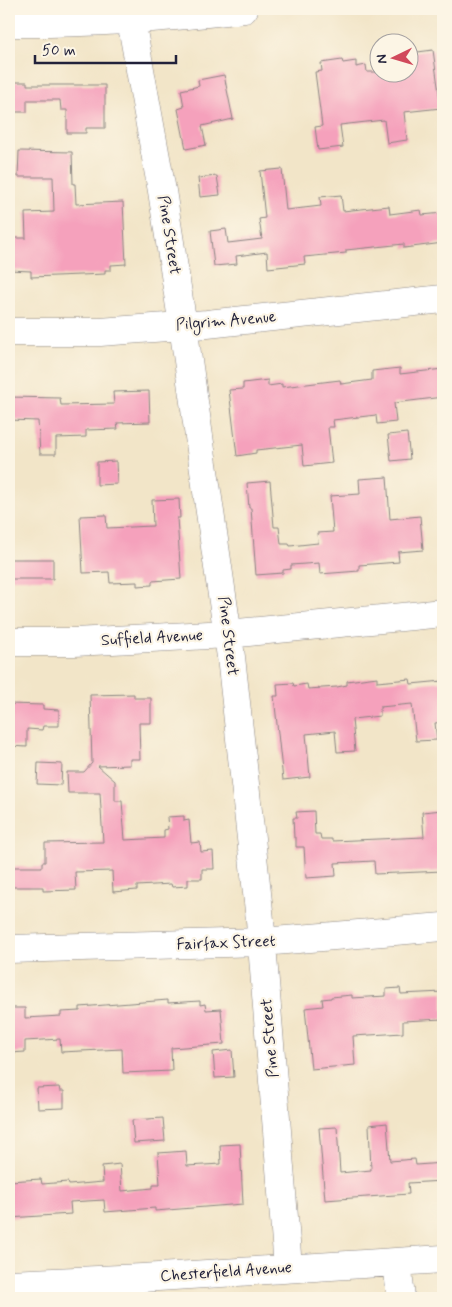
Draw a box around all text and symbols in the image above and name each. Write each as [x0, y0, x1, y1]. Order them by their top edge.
scale bar [35, 32, 176, 64]
north arrow [370, 32, 420, 82]
text: 50 m [42, 41, 76, 61]
text: N [373, 54, 391, 64]
street label: Pine Street [152, 194, 186, 276]
street label: Pilgrim Avenue [175, 306, 278, 337]
street label: Pine Street [213, 595, 243, 677]
street label: Suffield Avenue [100, 625, 204, 651]
street label: Fairfax Street [176, 931, 276, 955]
street label: Pine Street [256, 997, 284, 1079]
street label: Chesterfield Avenue [159, 1257, 293, 1287]

